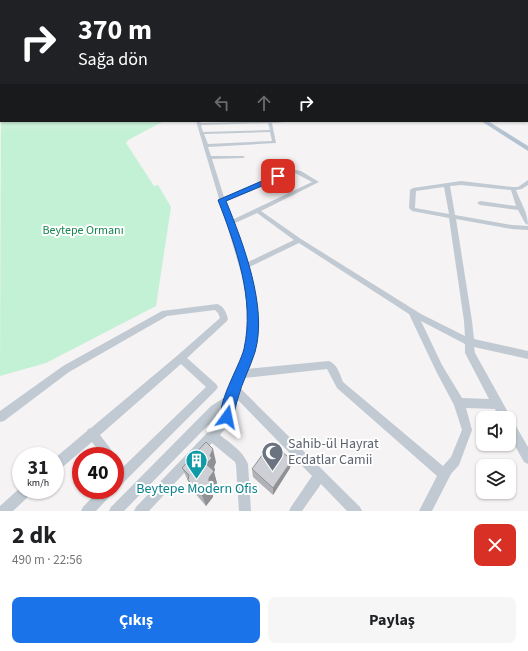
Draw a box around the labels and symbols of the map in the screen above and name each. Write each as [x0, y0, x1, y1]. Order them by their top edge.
pin [261, 159, 295, 193]
park label: Beytepe Ormanı [42, 222, 124, 239]
position arrow [206, 396, 248, 438]
place label: Sahib-ül Hayrat Ecdatlar Camii [288, 434, 379, 470]
mosque icon: Sahib-ül Hayrat Ecdatlar Camii [259, 439, 285, 472]
speed limit sign: 40 [72, 447, 124, 499]
building icon: Beytepe Modern Ofis [184, 448, 210, 481]
place label: Beytepe Modern Ofis [136, 479, 258, 499]

